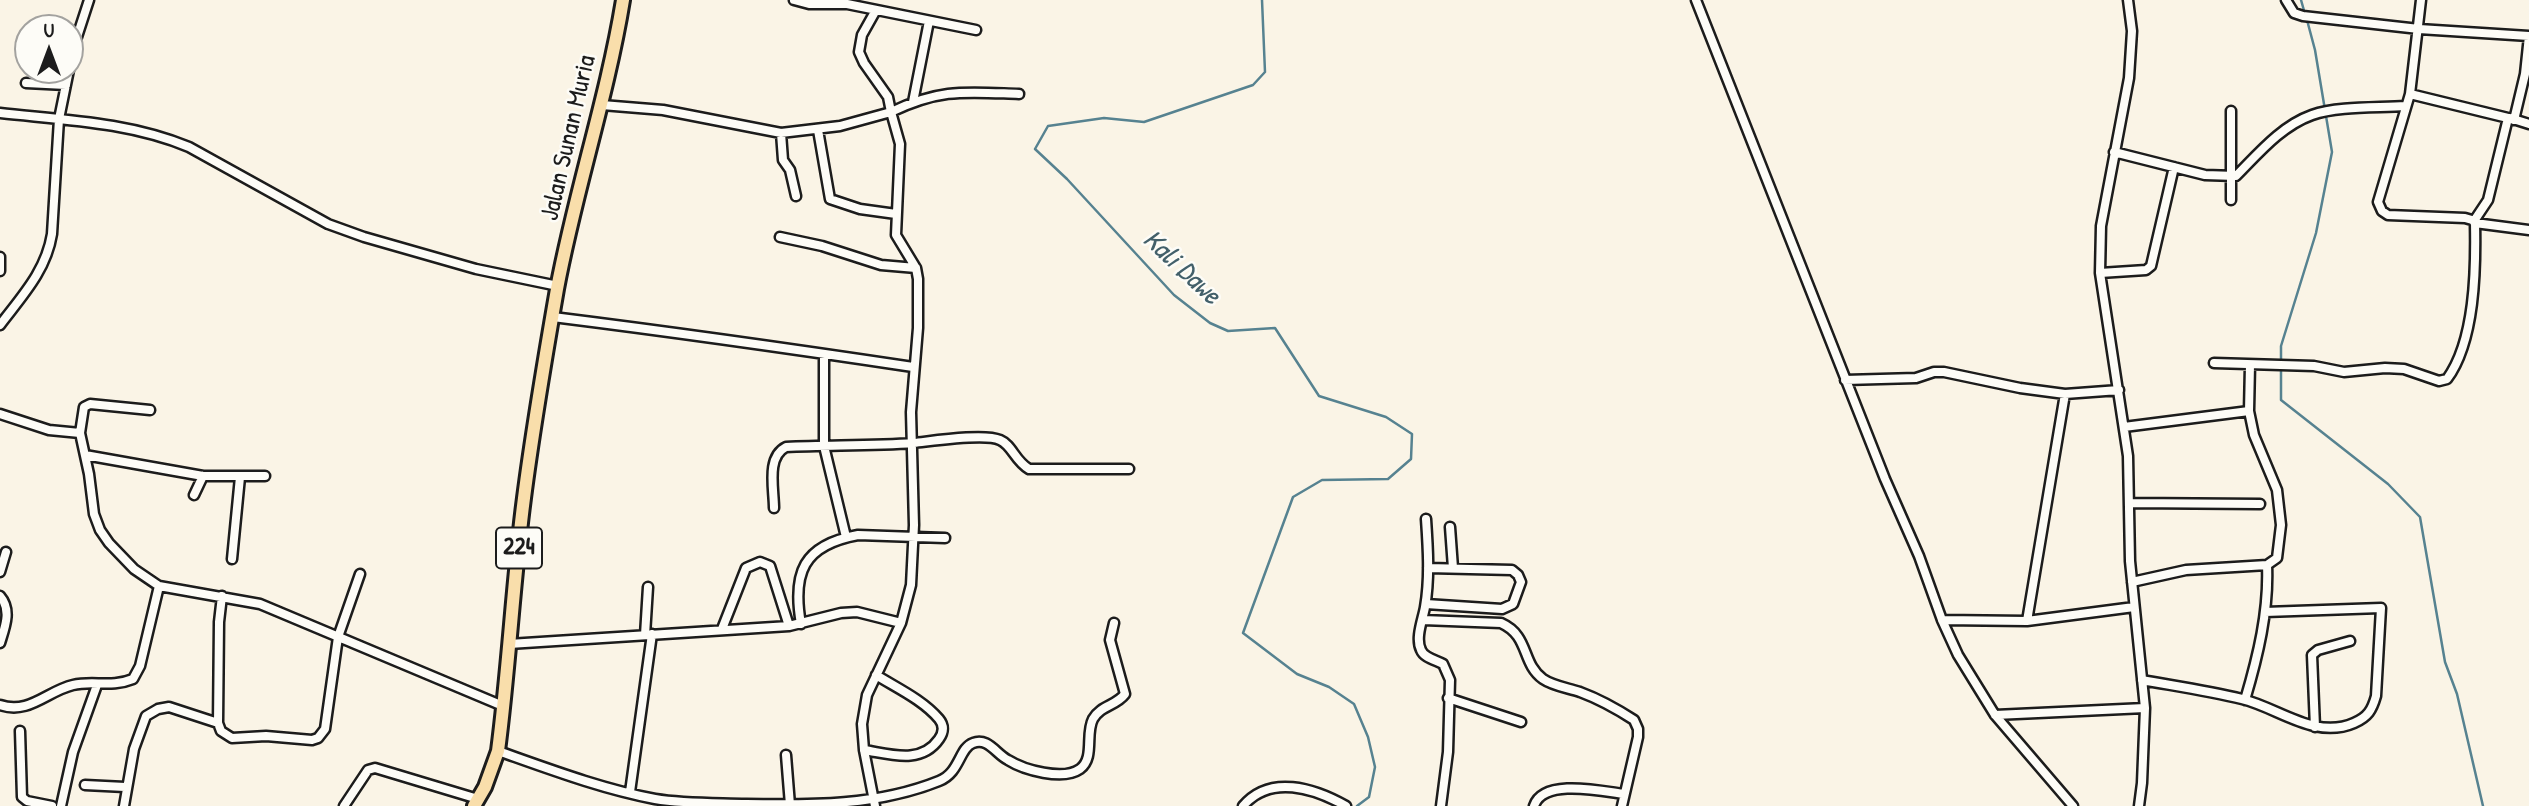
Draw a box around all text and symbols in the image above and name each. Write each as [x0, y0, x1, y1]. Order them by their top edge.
north arrow [14, 14, 84, 84]
text: U [44, 17, 54, 43]
street label: Jalan Sunan Muria [535, 52, 603, 224]
water label: Kali Dawe [1135, 224, 1227, 312]
road number: 224 [496, 528, 542, 568]

